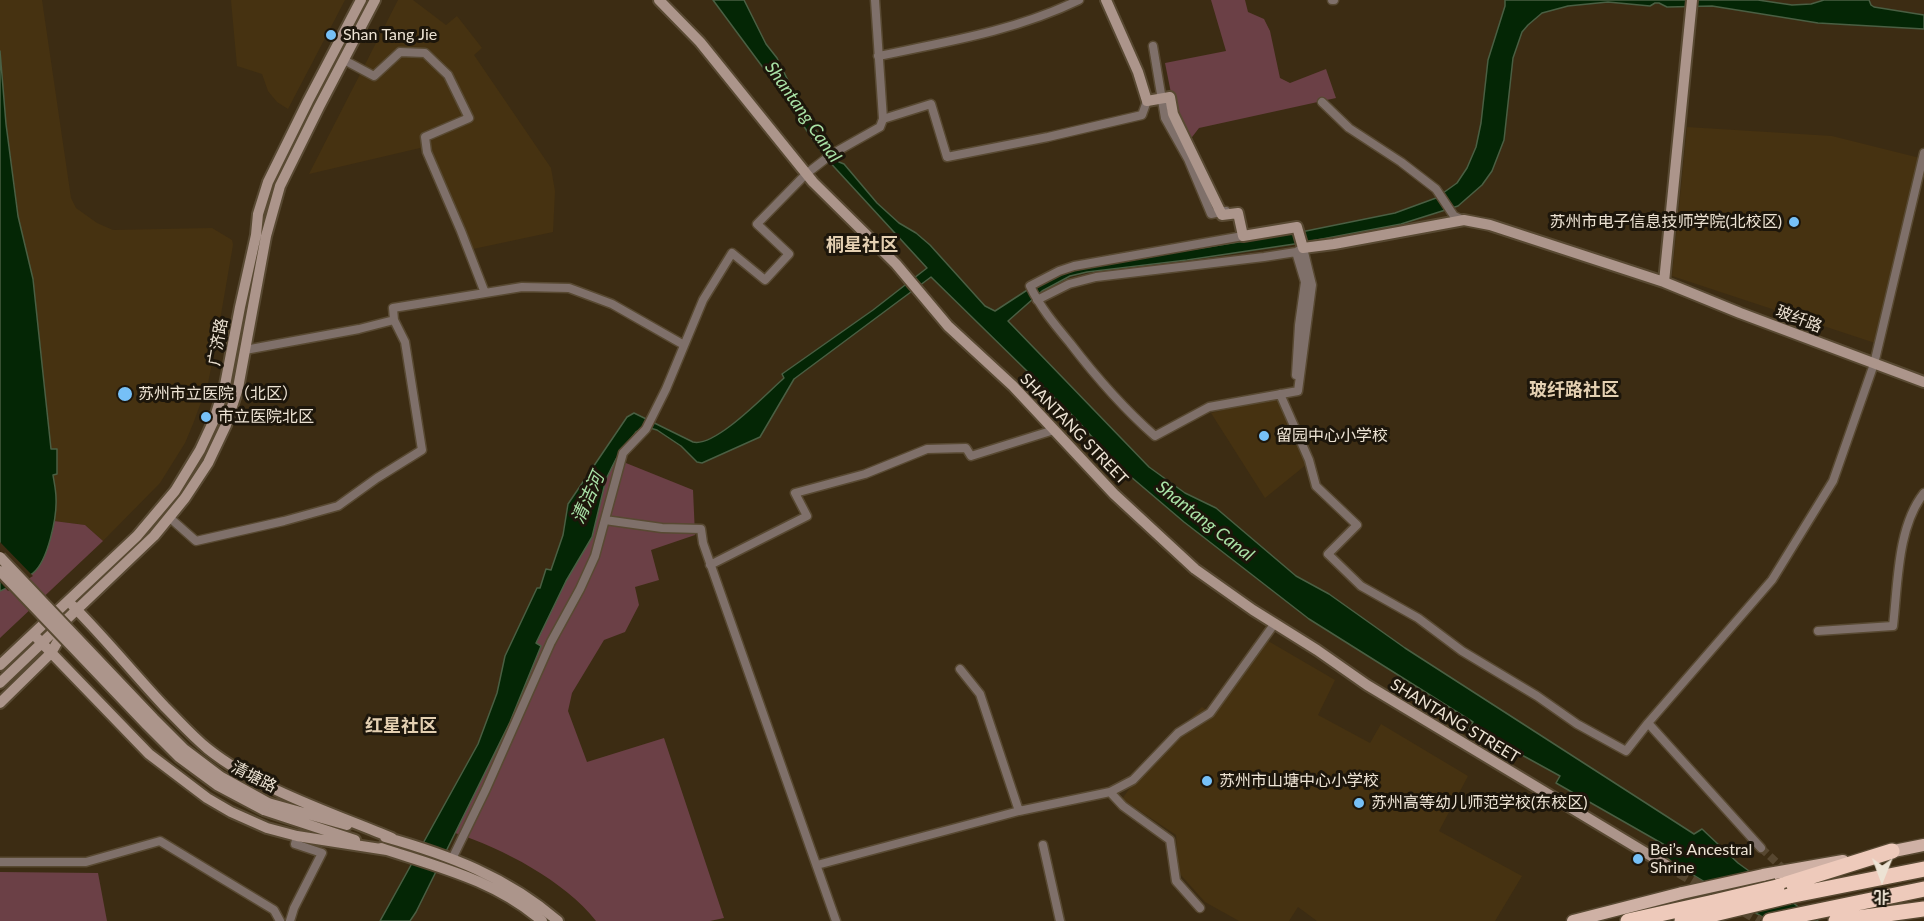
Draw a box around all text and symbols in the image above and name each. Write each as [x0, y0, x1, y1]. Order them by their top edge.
place label: Shan Tang Jie [343, 25, 437, 45]
marker: Shan Tang Jie [324, 28, 338, 42]
water label: Shantang Canal [760, 57, 846, 167]
place label: 苏州市电子信息技师学院(北校区) [1549, 212, 1782, 232]
marker: 苏州市电子信息技师学院(北校区) [1787, 215, 1801, 229]
district label: 桐星社区 [826, 234, 898, 256]
street label: 玻纤路 [1773, 301, 1825, 337]
street label: 广济路 [204, 317, 232, 367]
street label: SHANTANG STREET [1016, 369, 1132, 489]
district label: 玻纤路社区 [1529, 379, 1619, 401]
place label: 苏州市立医院（北区） [138, 384, 298, 404]
marker: 苏州市立医院（北区） [116, 385, 134, 403]
place label: 市立医院北区 [218, 407, 314, 427]
marker: 市立医院北区 [199, 410, 213, 424]
place label: 留园中心小学校 [1276, 426, 1388, 446]
marker: 留园中心小学校 [1257, 429, 1271, 443]
water label: 清洁河 [567, 469, 609, 527]
water label: Shantang Canal [1152, 476, 1258, 566]
street label: SHANTANG STREET [1387, 675, 1523, 767]
district label: 红星社区 [365, 715, 437, 737]
street label: 清塘路 [228, 758, 280, 796]
place label: 苏州市山塘中心小学校 [1219, 771, 1379, 791]
marker: 苏州市山塘中心小学校 [1200, 774, 1214, 788]
place label: 苏州高等幼儿师范学校(东校区) [1371, 793, 1588, 813]
marker: 苏州高等幼儿师范学校(东校区) [1352, 796, 1366, 810]
place label: Bei’s Ancestral Shrine [1650, 840, 1752, 878]
north arrow [1852, 849, 1912, 909]
marker: Bei’s Ancestral Shrine [1631, 852, 1645, 866]
text: 北 [1874, 888, 1890, 907]

